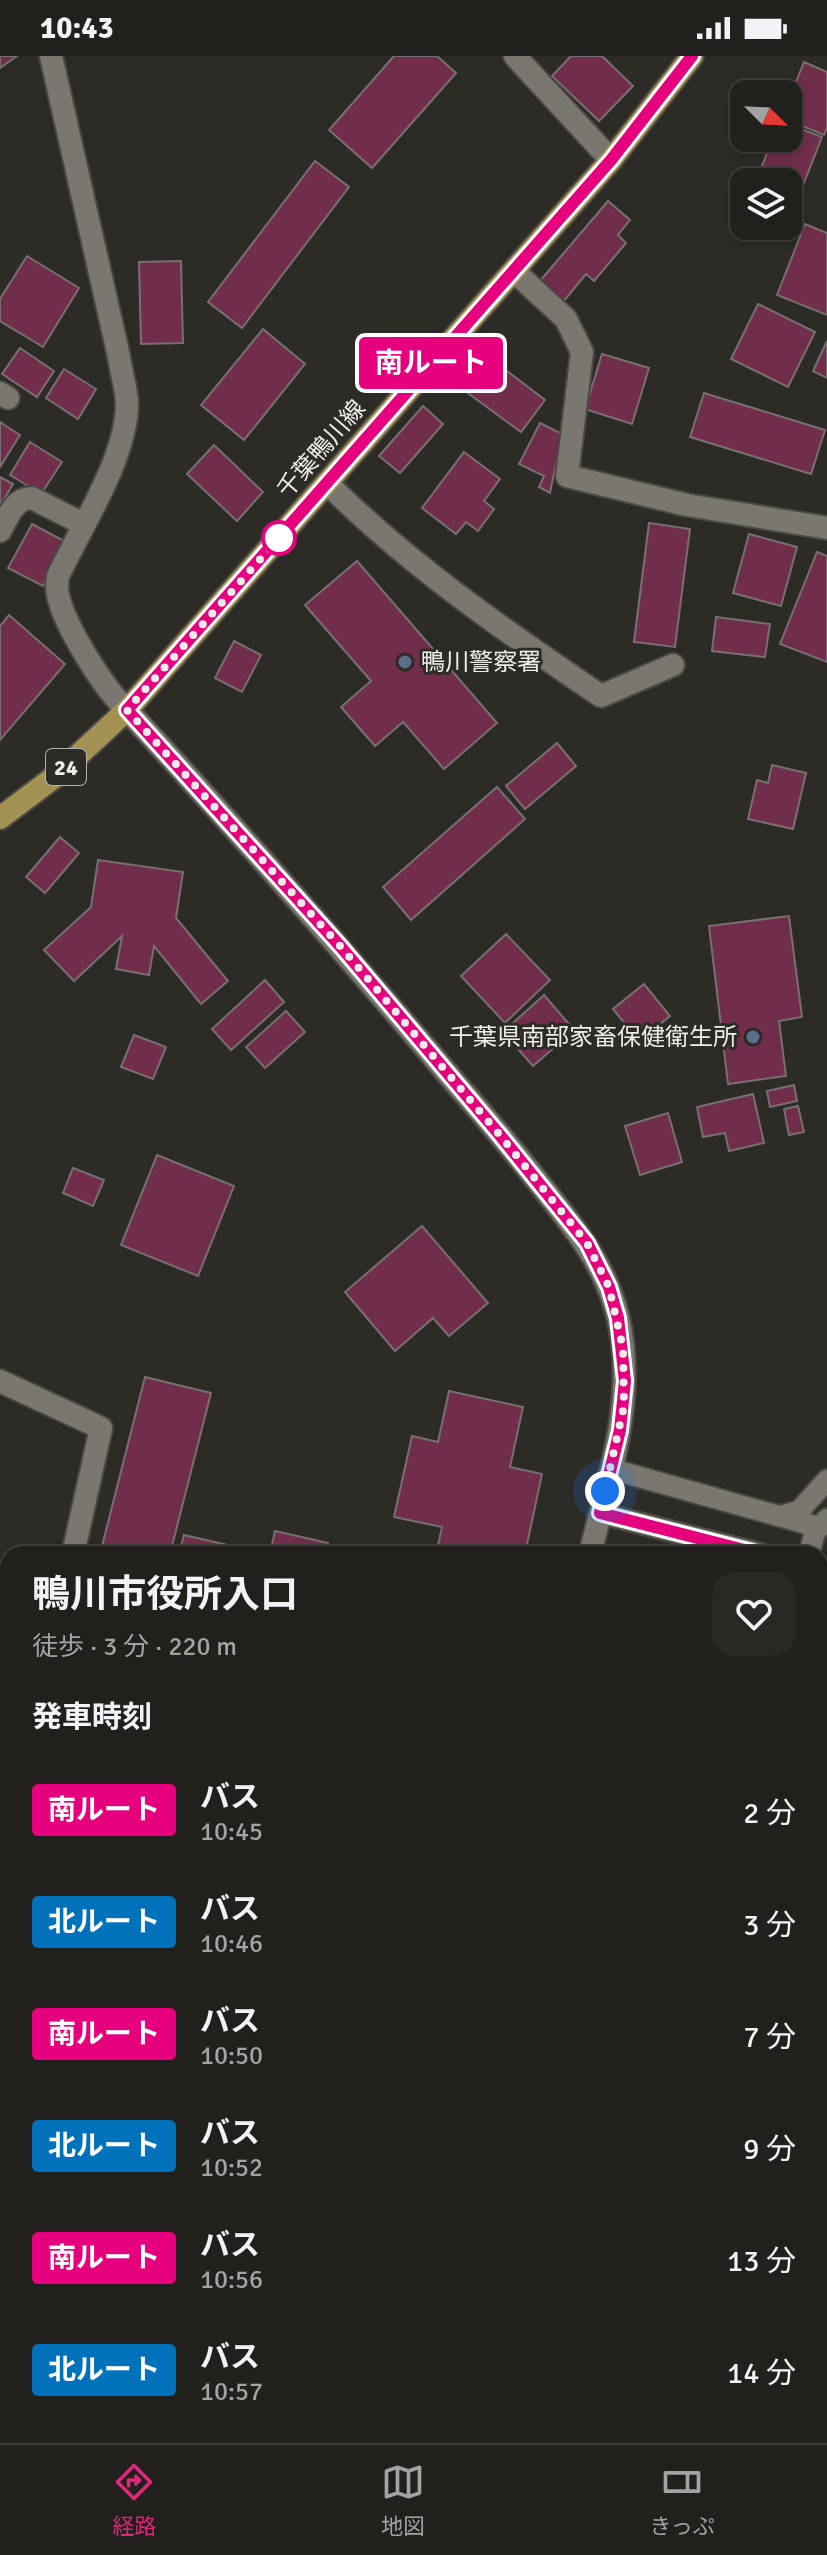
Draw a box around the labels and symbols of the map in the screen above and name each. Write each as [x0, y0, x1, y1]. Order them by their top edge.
north arrow [730, 80, 802, 152]
line badge: 南ルート [375, 337, 487, 389]
street label: 千葉鴨川線 [270, 394, 372, 504]
unlabelled marker [262, 521, 296, 555]
place label: 鴨川警察署 [421, 647, 541, 677]
marker: 鴨川警察署 [396, 653, 414, 671]
road number: 24 [46, 749, 86, 785]
place label: 千葉県南部家畜保健衛生所 [449, 1022, 737, 1052]
marker: 千葉県南部家畜保健衛生所 [744, 1028, 762, 1046]
your location [585, 1471, 625, 1511]

